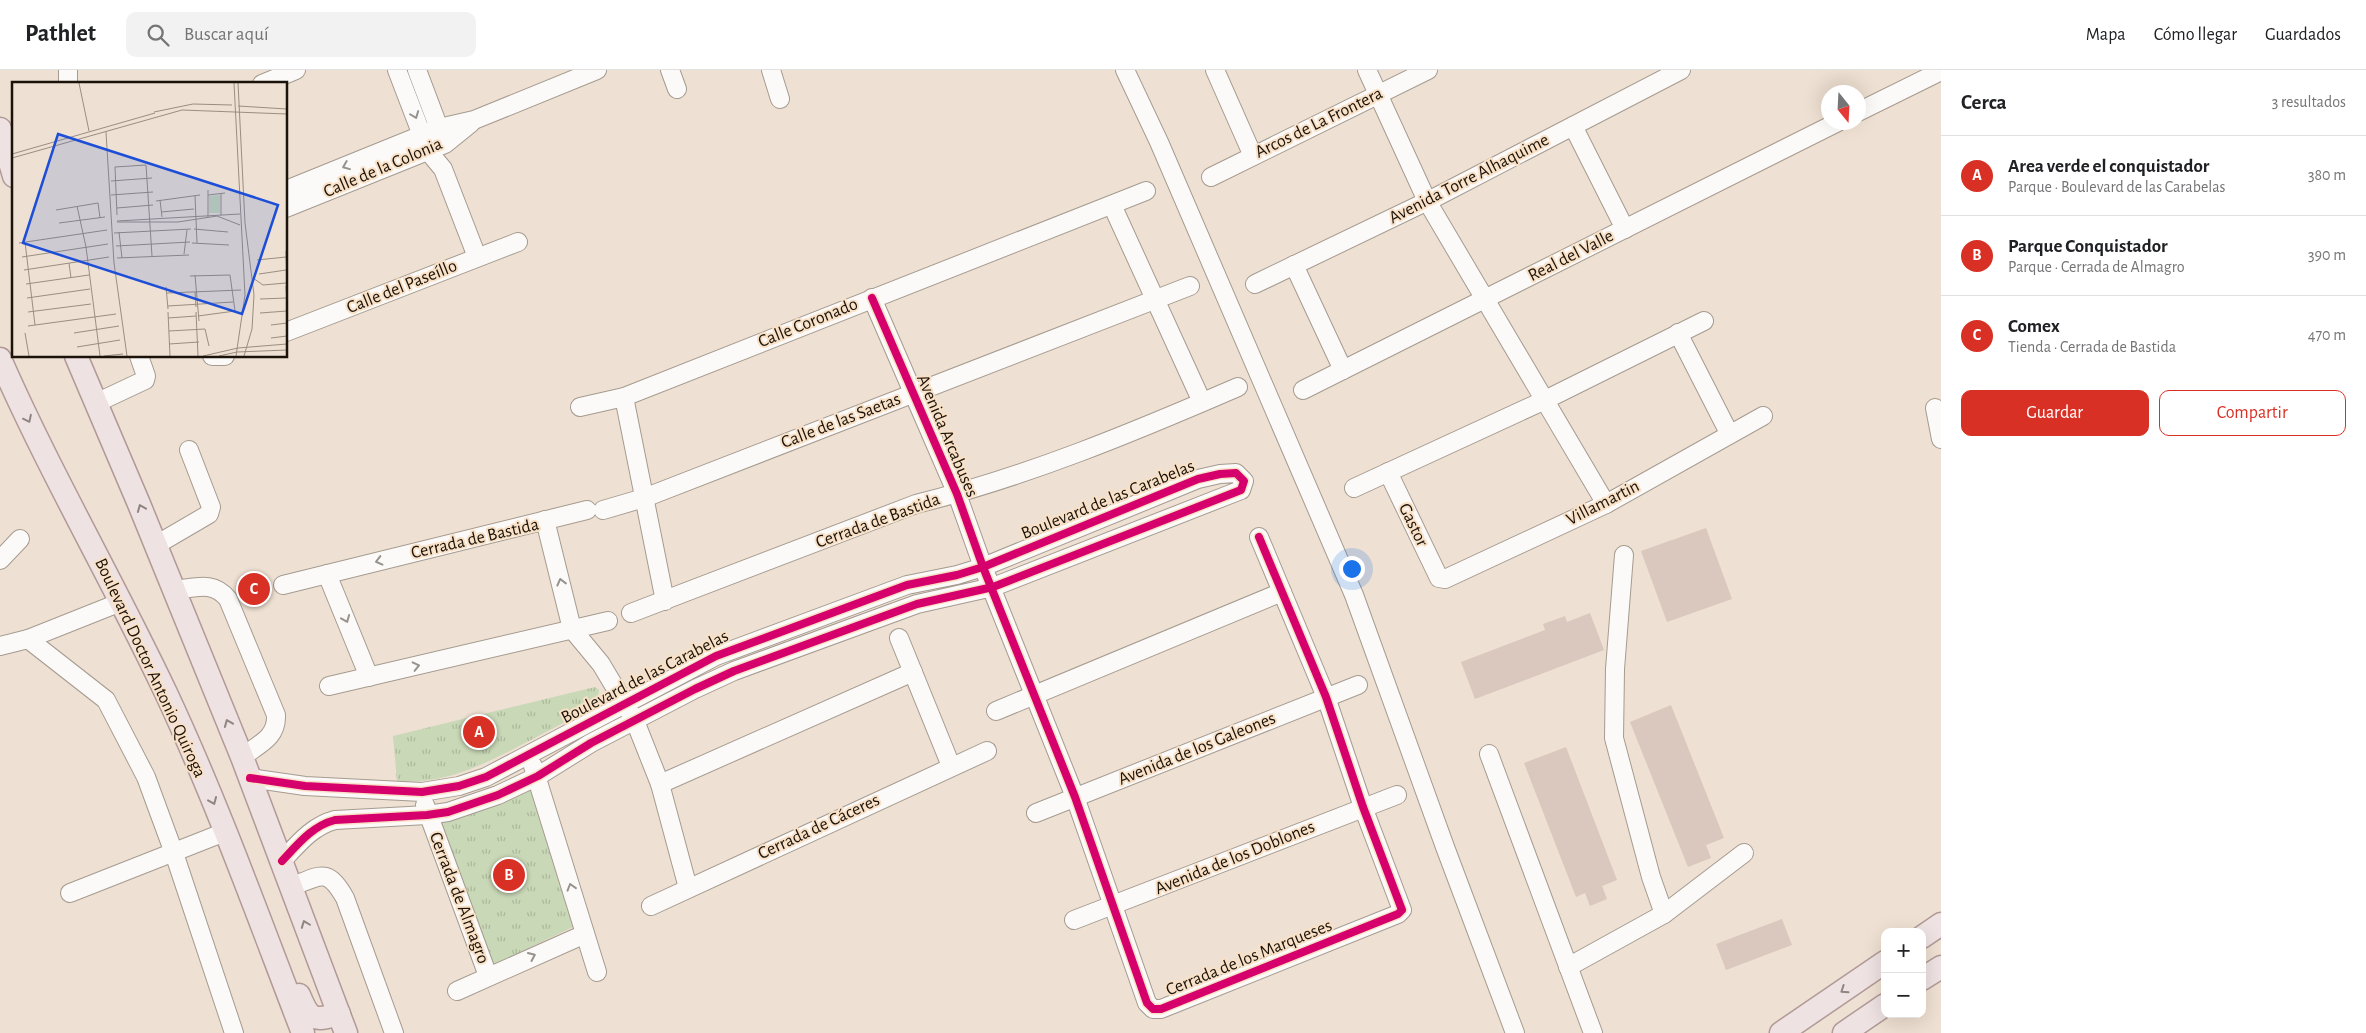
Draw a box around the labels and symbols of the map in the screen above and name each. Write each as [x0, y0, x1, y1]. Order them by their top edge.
inset map [12, 82, 288, 358]
street label: Arcos de La Frontera [1252, 84, 1386, 162]
north arrow [1821, 85, 1866, 130]
one-way arrow [409, 111, 419, 119]
street label: Avenida Torre Alhaquime [1386, 131, 1552, 227]
street label: Calle de la Colonia [321, 135, 445, 201]
one-way arrow [342, 160, 351, 170]
street label: Real del Valle [1525, 227, 1617, 285]
street label: Calle del Paseíllo [344, 257, 460, 317]
street label: Calle Coronado [756, 295, 861, 351]
street label: Avenida Arcabuses [913, 372, 981, 500]
street label: Calle de las Saetas [779, 390, 903, 452]
one-way arrow [22, 414, 32, 423]
street label: Boulevard de las Carabelas [1019, 457, 1197, 543]
street label: Villamartin [1564, 477, 1642, 529]
street label: Cerrada de Bastida [814, 490, 942, 552]
street label: Gastor [1395, 501, 1431, 550]
one-way arrow [137, 504, 147, 513]
street label: Cerrada de Bastida [409, 516, 541, 562]
one-way arrow [375, 555, 384, 566]
street label: Boulevard Doctor Antonio Quiroga [91, 556, 209, 780]
your location [1339, 556, 1365, 582]
pin: C [238, 570, 270, 608]
one-way arrow [556, 577, 567, 586]
one-way arrow [339, 614, 350, 623]
street label: Boulevard de las Carabelas [558, 627, 732, 727]
one-way arrow [412, 661, 421, 672]
street label: Avenida de los Galeones [1116, 709, 1278, 789]
pin: A [463, 713, 495, 751]
one-way arrow [224, 720, 234, 728]
street label: Cerrada de Cáceres [755, 791, 883, 863]
one-way arrow [207, 797, 217, 805]
street label: Avenida de los Doblones [1153, 818, 1317, 898]
street label: Cerrada de Almagro [426, 830, 492, 966]
pin: B [493, 856, 525, 894]
one-way arrow [567, 883, 577, 891]
street label: Cerrada de los Marqueses [1163, 916, 1335, 1000]
one-way arrow [301, 920, 311, 929]
one-way arrow [527, 952, 536, 963]
one-way arrow [1841, 984, 1850, 993]

